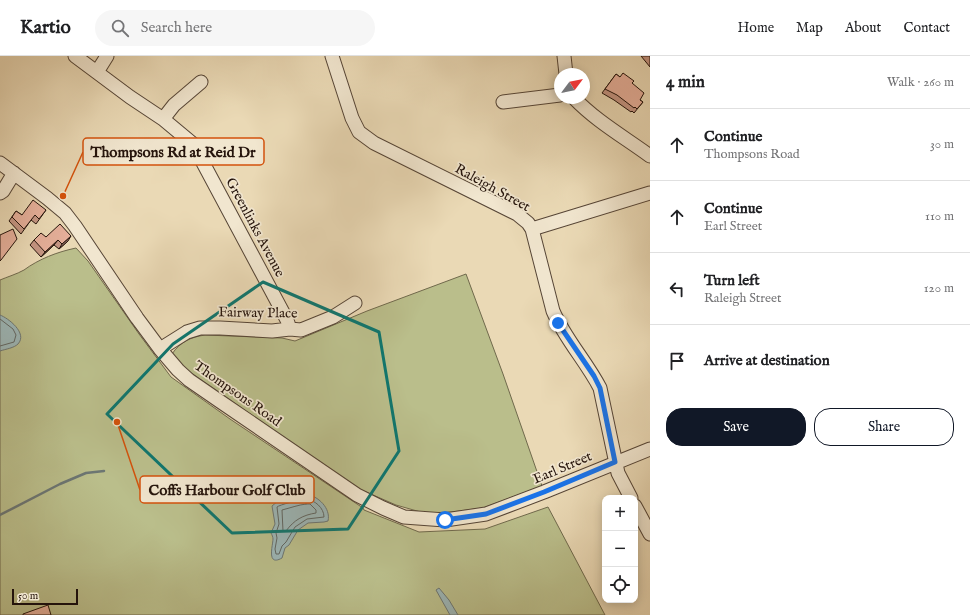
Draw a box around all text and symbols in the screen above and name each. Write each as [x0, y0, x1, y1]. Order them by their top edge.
search box [95, 10, 375, 46]
text: Kartio [20, 16, 71, 40]
icon: search [109, 17, 131, 39]
text: Search here [141, 18, 212, 37]
text: Home [738, 19, 774, 37]
text: Map [796, 19, 823, 37]
text: About [845, 19, 881, 37]
text: Contact [903, 19, 950, 37]
north arrow [554, 68, 590, 104]
text: 4 min [666, 72, 705, 93]
text: Walk · 260 m [887, 74, 954, 91]
text: Continue [704, 127, 762, 146]
icon: ahead [666, 134, 688, 156]
text: 30 m [930, 136, 954, 153]
callout: Thompsons Rd at Reid Dr [83, 138, 264, 165]
text: Thompsons Rd at Reid Dr [89, 143, 256, 162]
text: Thompsons Road [704, 146, 800, 163]
street label: Raleigh Street [452, 160, 534, 216]
street label: Greenlinks Avenue [221, 175, 289, 281]
text: Continue [704, 199, 762, 218]
icon: ahead [666, 206, 688, 228]
text: 110 m [925, 208, 954, 225]
text: Earl Street [704, 218, 762, 235]
text: Turn left [704, 271, 760, 290]
icon: left [666, 278, 688, 300]
text: 120 m [924, 280, 954, 297]
text: Raleigh Street [704, 290, 782, 307]
street label: Fairway Place [218, 303, 298, 323]
route end [549, 314, 567, 332]
icon: arrive [666, 350, 688, 372]
text: Arrive at destination [704, 351, 830, 370]
street label: Thompsons Road [190, 357, 285, 431]
button: Save [666, 408, 806, 446]
button: Share [814, 408, 954, 446]
street label: Earl Street [530, 447, 595, 488]
callout: Coffs Harbour Golf Club [140, 476, 314, 503]
text: Coffs Harbour Golf Club [148, 481, 306, 500]
map controls [602, 495, 638, 603]
button: + [602, 495, 638, 531]
route start [436, 511, 454, 529]
button: − [602, 531, 638, 567]
button: locate [602, 567, 638, 603]
scale bar [12, 587, 78, 606]
text: 50 m [18, 589, 38, 603]

